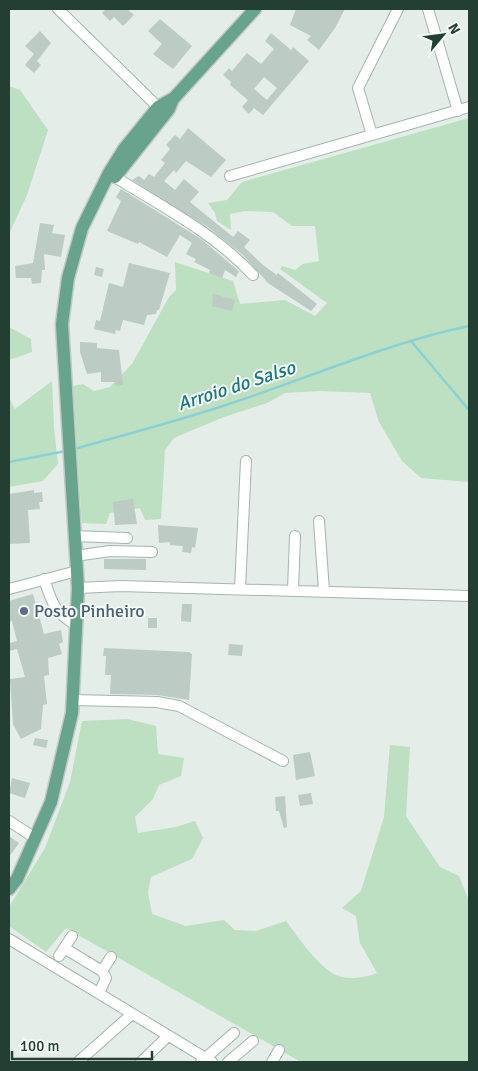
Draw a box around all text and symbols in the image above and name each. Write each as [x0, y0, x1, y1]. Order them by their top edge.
north arrow [418, 10, 468, 60]
text: N [444, 21, 464, 37]
water label: Arroio do Salso [174, 355, 299, 416]
place label: Posto Pinheiro [34, 600, 145, 622]
marker: Posto Pinheiro [18, 605, 30, 617]
scale bar [12, 1028, 152, 1060]
text: 100 m [20, 1037, 60, 1055]

